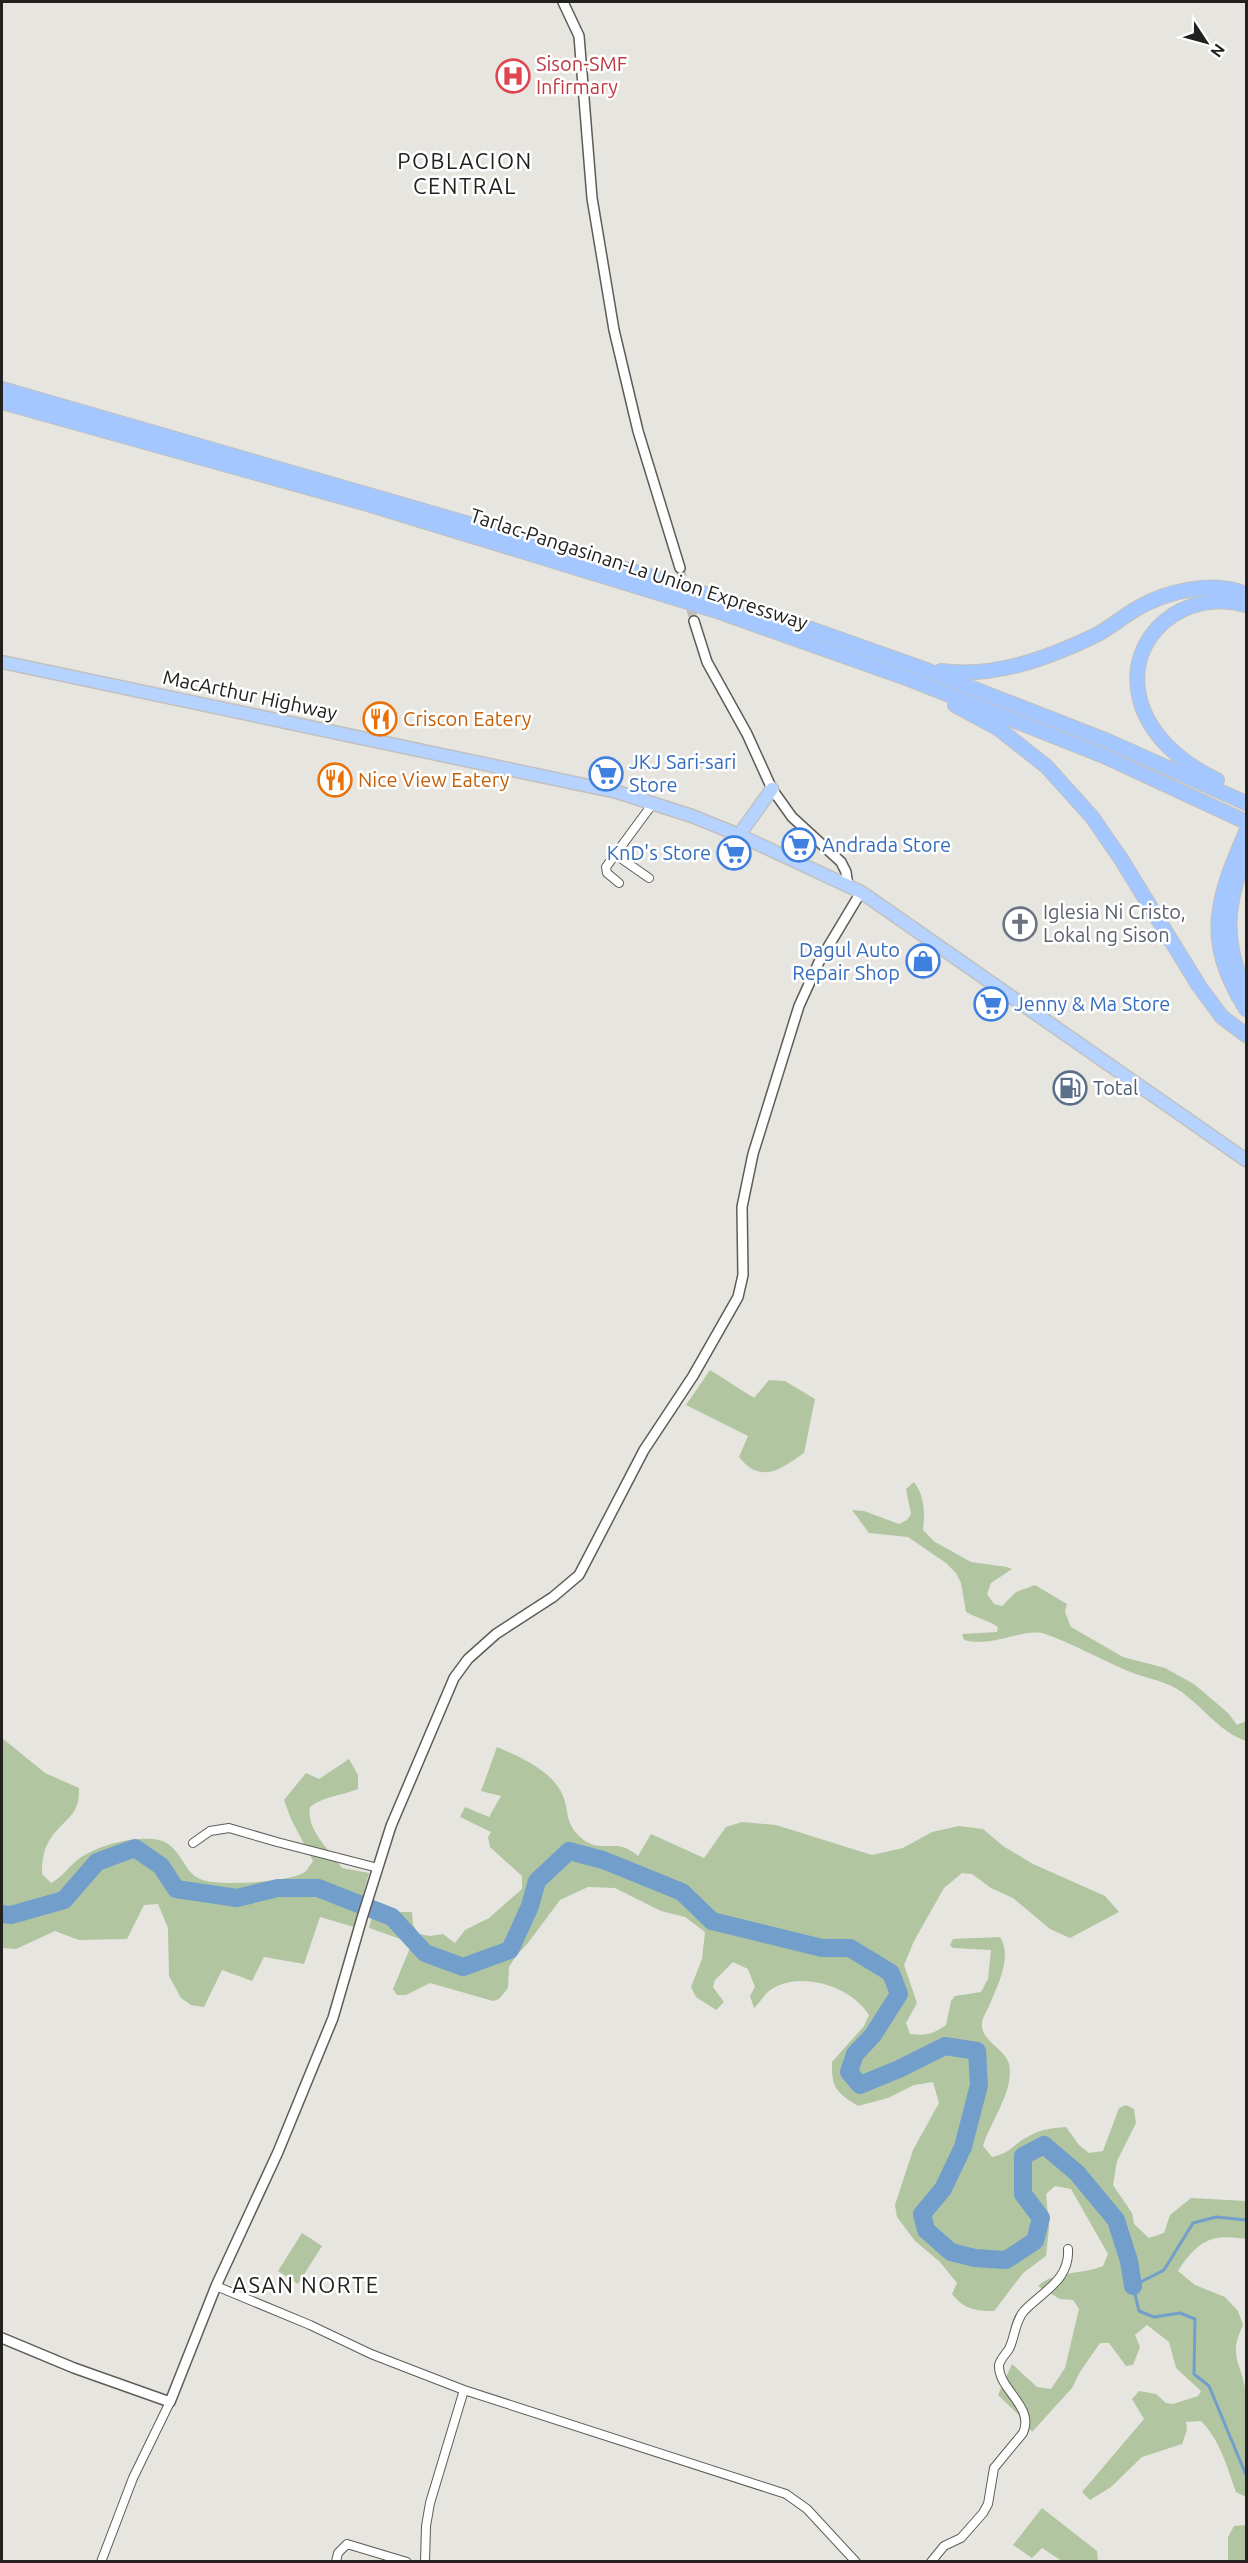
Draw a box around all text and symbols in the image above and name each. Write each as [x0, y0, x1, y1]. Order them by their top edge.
north arrow [1176, 12, 1236, 72]
text: N [1207, 41, 1229, 61]
place label: Sison-SMF Infirmary [536, 52, 627, 98]
hospital icon: Sison-SMF Infirmary [495, 58, 531, 94]
district label: POBLACION CENTRAL [397, 148, 533, 198]
street label: Tarlac-Pangasinan-La Union Expressway [468, 503, 811, 634]
street label: MacArthur Highway [161, 665, 340, 724]
restaurant icon: Criscon Eatery [362, 701, 398, 737]
place label: Criscon Eatery [403, 707, 532, 730]
place label: JKJ Sari-sari Store [629, 750, 736, 796]
supermarket icon: JKJ Sari-sari Store [588, 756, 624, 792]
restaurant icon: Nice View Eatery [317, 762, 353, 798]
place label: Nice View Eatery [358, 768, 510, 791]
supermarket icon: Andrada Store [781, 827, 817, 863]
place label: Andrada Store [822, 833, 951, 856]
supermarket icon: KnD's Store [716, 835, 752, 871]
place label: KnD's Store [607, 841, 711, 864]
place label: Iglesia Ni Cristo, Lokal ng Sison [1043, 900, 1186, 946]
church icon: Iglesia Ni Cristo, Lokal ng Sison [1002, 906, 1038, 942]
place label: Dagul Auto Repair Shop [792, 938, 900, 984]
shop icon: Dagul Auto Repair Shop [905, 943, 941, 979]
supermarket icon: Jenny & Ma Store [973, 986, 1009, 1022]
place label: Jenny & Ma Store [1014, 992, 1170, 1015]
fuel station icon: Total [1052, 1070, 1088, 1106]
place label: Total [1093, 1076, 1138, 1099]
district label: ASAN NORTE [232, 2272, 380, 2297]

